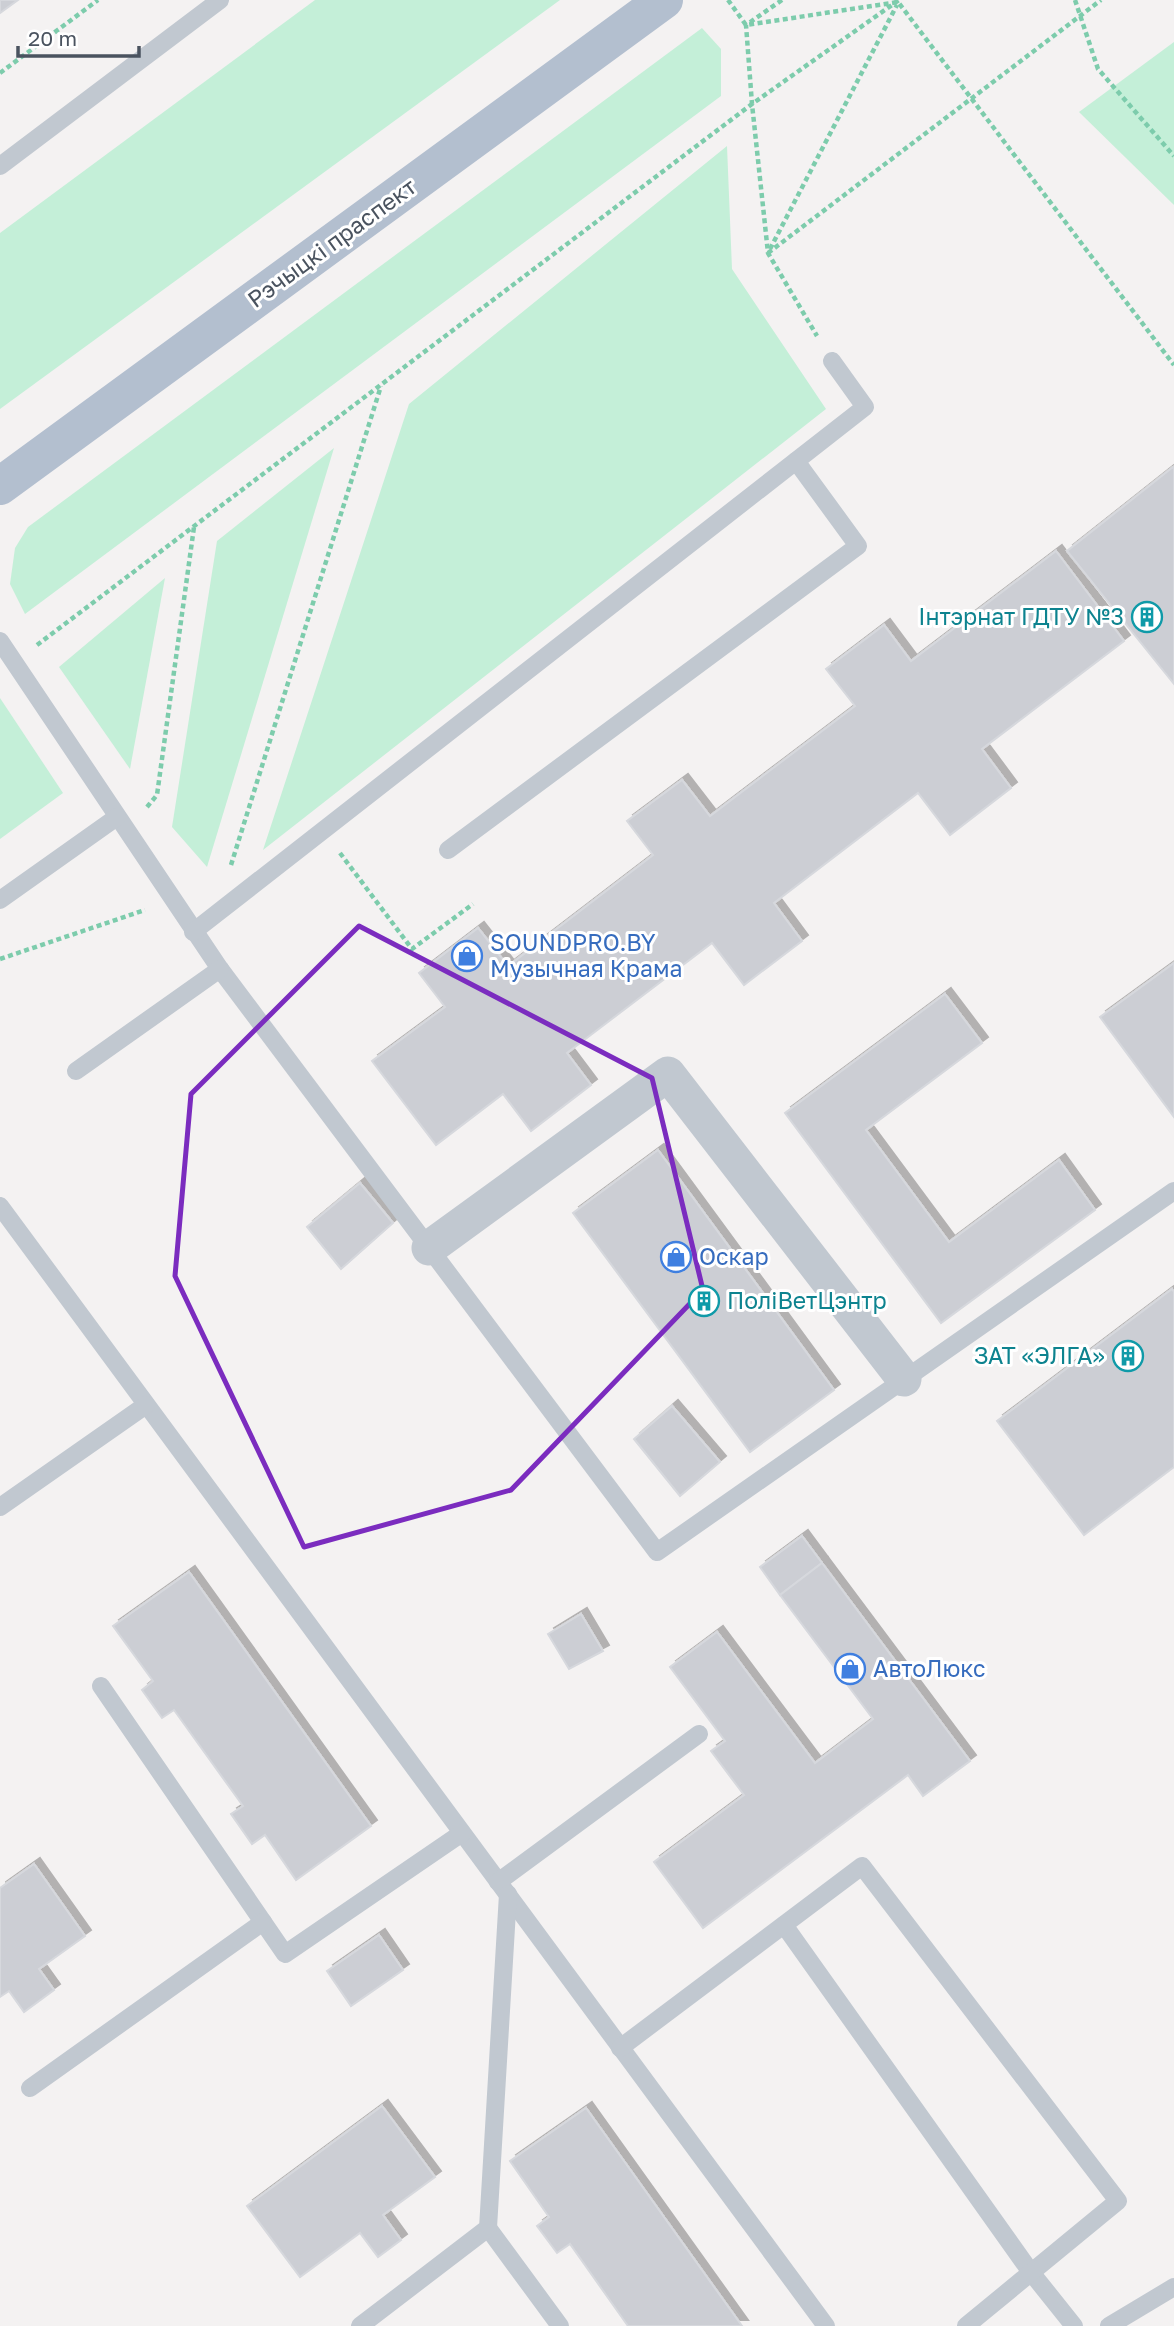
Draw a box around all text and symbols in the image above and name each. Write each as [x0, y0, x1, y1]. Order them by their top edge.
scale bar [18, 14, 138, 58]
text: 20 m [28, 25, 77, 51]
street label: Рэчыцкі праспект [242, 172, 421, 313]
building icon: Інтэрнат ГДТУ №3 [1130, 600, 1164, 634]
place label: Інтэрнат ГДТУ №3 [918, 602, 1124, 630]
place label: SOUNDPRO.BY Музычная Крама [490, 928, 683, 982]
shop icon: SOUNDPRO.BY Музычная Крама [450, 939, 484, 973]
shop icon: Оскар [659, 1240, 693, 1274]
place label: Оскар [699, 1242, 769, 1270]
building icon: ПоліВетЦэнтр [687, 1284, 721, 1318]
place label: ПоліВетЦэнтр [727, 1286, 887, 1314]
building icon: ЗАТ «ЭЛГА» [1111, 1339, 1145, 1373]
place label: ЗАТ «ЭЛГА» [974, 1341, 1105, 1369]
shop icon: АвтоЛюкс [833, 1652, 867, 1686]
place label: АвтоЛюкс [873, 1654, 986, 1682]

